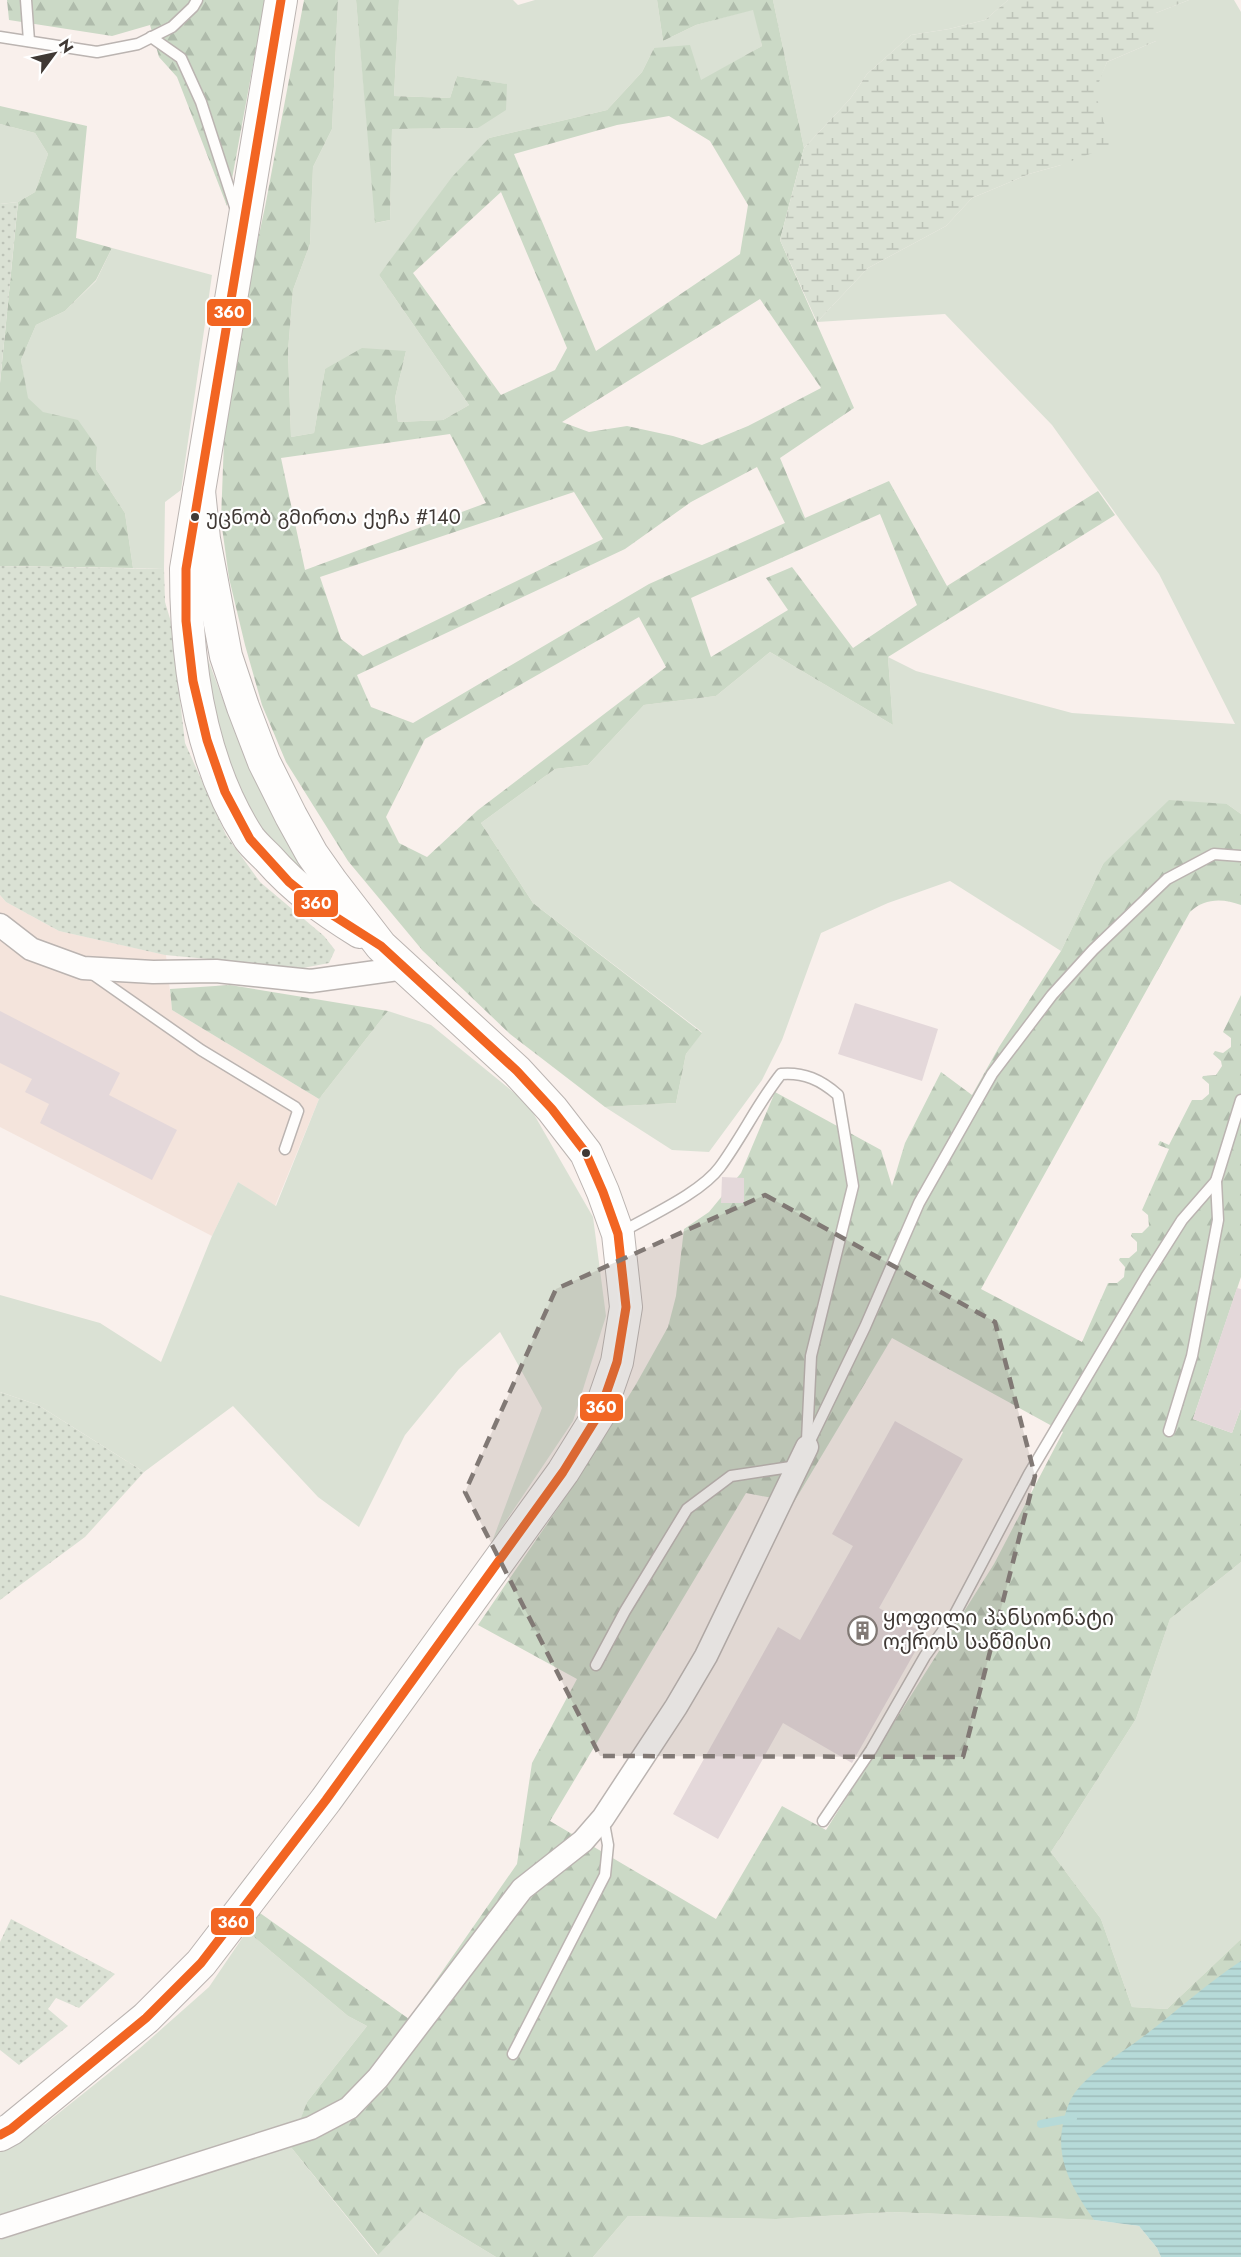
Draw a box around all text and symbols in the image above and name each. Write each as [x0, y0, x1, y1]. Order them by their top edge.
north arrow [24, 24, 84, 84]
text: N [53, 35, 79, 58]
line badge: 360 [206, 298, 252, 327]
text: 360 [213, 301, 245, 324]
place label: უცნობ გმირთა ქუჩა #140 [206, 503, 461, 532]
marker: უცნობ გმირთა ქუჩა #140 [189, 511, 201, 523]
line badge: 360 [293, 889, 339, 918]
text: 360 [300, 892, 332, 915]
unlabelled marker [580, 1147, 592, 1159]
line badge: 360 [579, 1393, 624, 1422]
text: 360 [585, 1396, 617, 1419]
place label: ყოფილი პანსიონატი ოქროს საწმისი [883, 1603, 1114, 1657]
building icon: ყოფილი პანსიონატი ოქროს საწმისი [846, 1614, 878, 1646]
line badge: 360 [210, 1907, 255, 1936]
text: 360 [217, 1911, 249, 1934]

